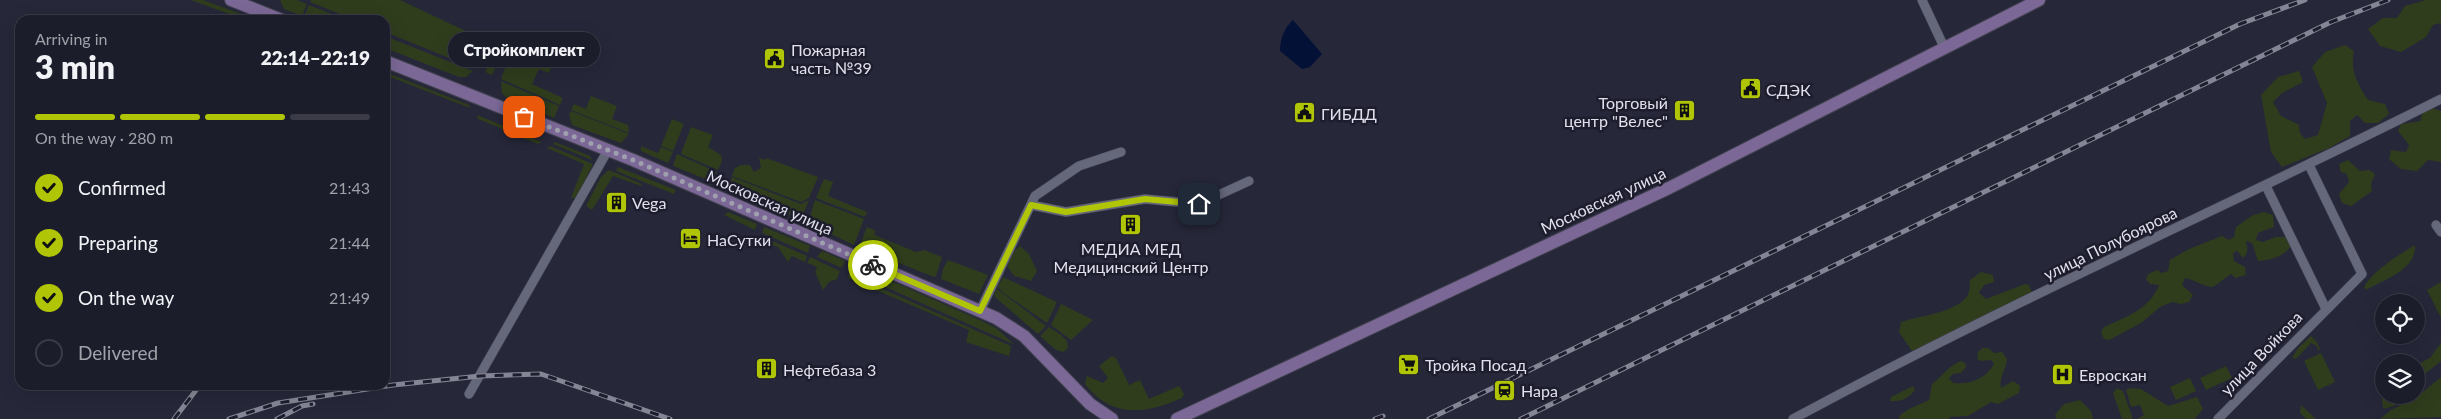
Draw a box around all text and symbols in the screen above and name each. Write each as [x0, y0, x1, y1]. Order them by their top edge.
text: Arriving in [35, 29, 108, 48]
callout: Стройкомплект [448, 32, 600, 67]
text: Стройкомплект [464, 40, 584, 59]
place label: Пожарная часть №39 [791, 40, 872, 77]
text: 22:14–22:19 [261, 46, 370, 69]
public building icon: Пожарная часть №39 [763, 46, 787, 70]
text: 3 min [35, 47, 115, 86]
public building icon: СДЭК [1738, 77, 1762, 101]
place label: СДЭК [1766, 80, 1811, 99]
place label: Торговый центр "Велес" [1564, 93, 1668, 130]
pin [503, 96, 545, 138]
building icon: Торговый центр "Велес" [1672, 99, 1696, 123]
public building icon: ГИБДД [1293, 101, 1317, 125]
icon: bag [510, 103, 538, 131]
place label: ГИБДД [1321, 104, 1377, 123]
text: On the way · 280 m [35, 128, 173, 147]
street label: Московская улица [1537, 163, 1669, 237]
street label: Московская улица [704, 166, 836, 238]
icon: check [35, 174, 63, 202]
text: Confirmed [78, 176, 166, 199]
text: 21:43 [329, 178, 370, 197]
pin [1178, 183, 1220, 225]
building icon: Vega [604, 190, 628, 214]
icon: home [1185, 190, 1213, 218]
place label: Vega [632, 193, 666, 212]
street label: улица Полубоярова [2040, 202, 2180, 284]
building icon: МЕДИА МЕД Медицинский Центр [1119, 212, 1143, 236]
hotel icon: НаСутки [679, 227, 703, 251]
icon: check [35, 229, 63, 257]
place label: НаСутки [707, 230, 771, 249]
text: Preparing [78, 231, 158, 254]
text: 21:44 [329, 233, 370, 252]
place label: МЕДИА МЕД Медицинский Центр [1054, 239, 1208, 276]
courier [848, 240, 898, 290]
icon: bike [859, 251, 887, 279]
icon: check [35, 284, 63, 312]
text: On the way [78, 286, 174, 309]
text: 21:49 [329, 288, 370, 307]
map controls [2375, 294, 2425, 404]
button: locate [2375, 294, 2425, 344]
street label: улица Войкова [2216, 307, 2306, 399]
text: Delivered [78, 341, 158, 364]
supermarket icon: Тройка Посад [1397, 352, 1421, 376]
button: layers [2375, 354, 2425, 404]
place label: Тройка Посад [1425, 355, 1526, 374]
building icon: Нефтебаза 3 [755, 357, 779, 381]
place label: Нефтебаза 3 [783, 360, 876, 379]
hospital icon: Евроскан [2051, 362, 2075, 386]
place label: Евроскан [2079, 365, 2147, 384]
station icon: Нара [1493, 378, 1517, 402]
place label: Нара [1521, 381, 1558, 400]

